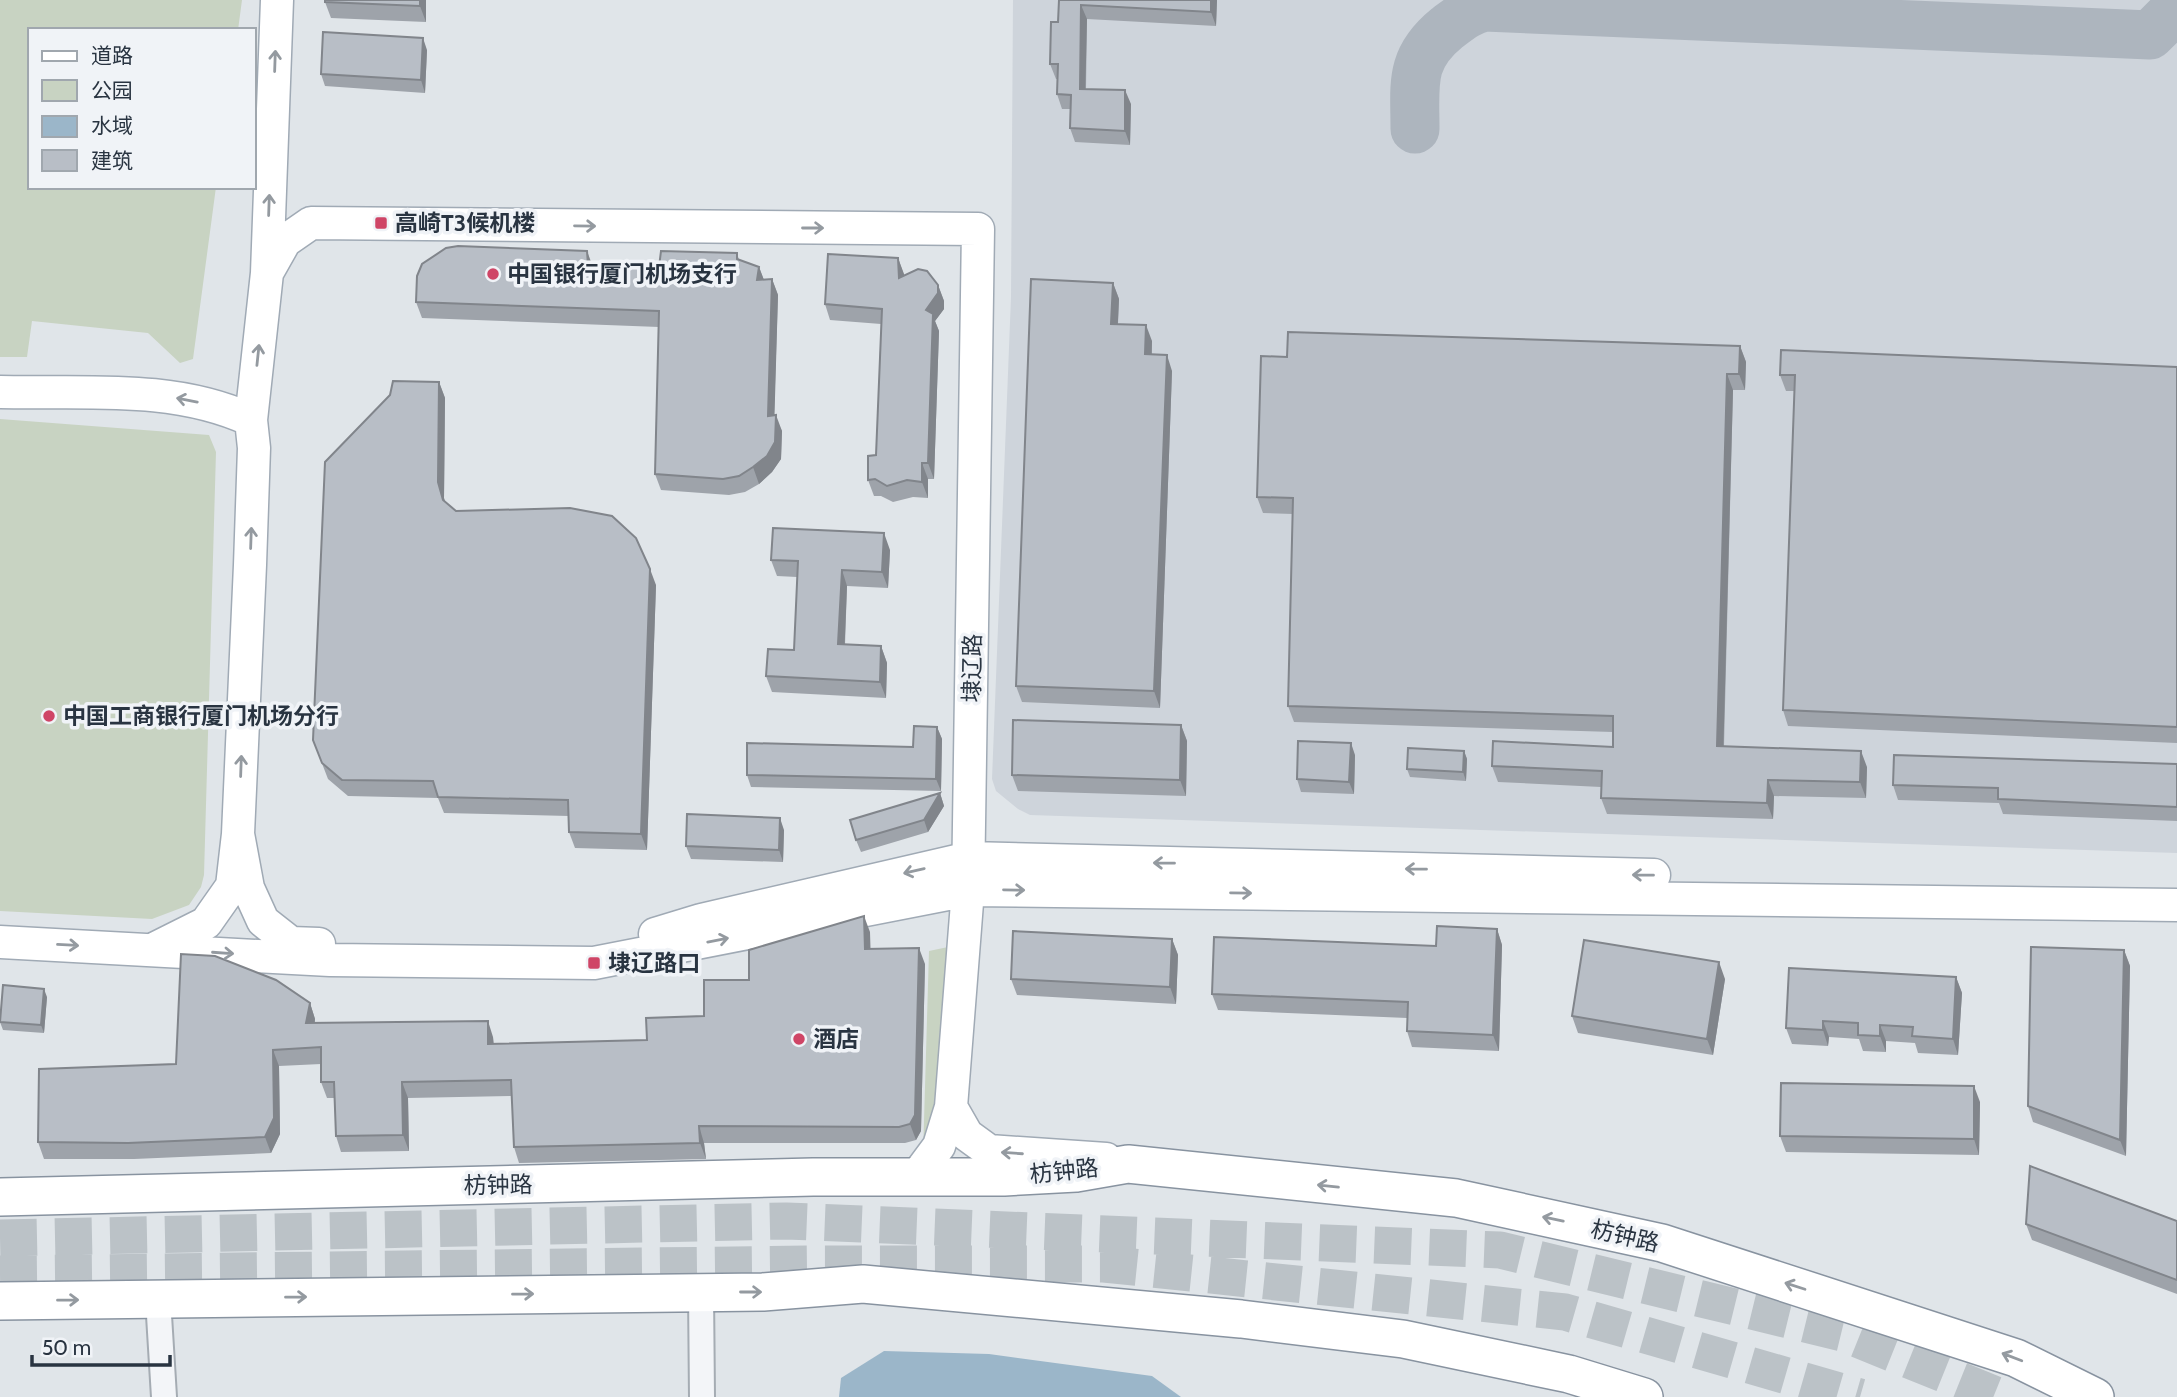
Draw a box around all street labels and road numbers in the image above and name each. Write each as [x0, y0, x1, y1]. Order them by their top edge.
street label: 埭辽路 [957, 633, 987, 703]
street label: 枋钟路 [1028, 1153, 1100, 1189]
street label: 枋钟路 [463, 1170, 533, 1200]
street label: 枋钟路 [1588, 1215, 1662, 1257]

